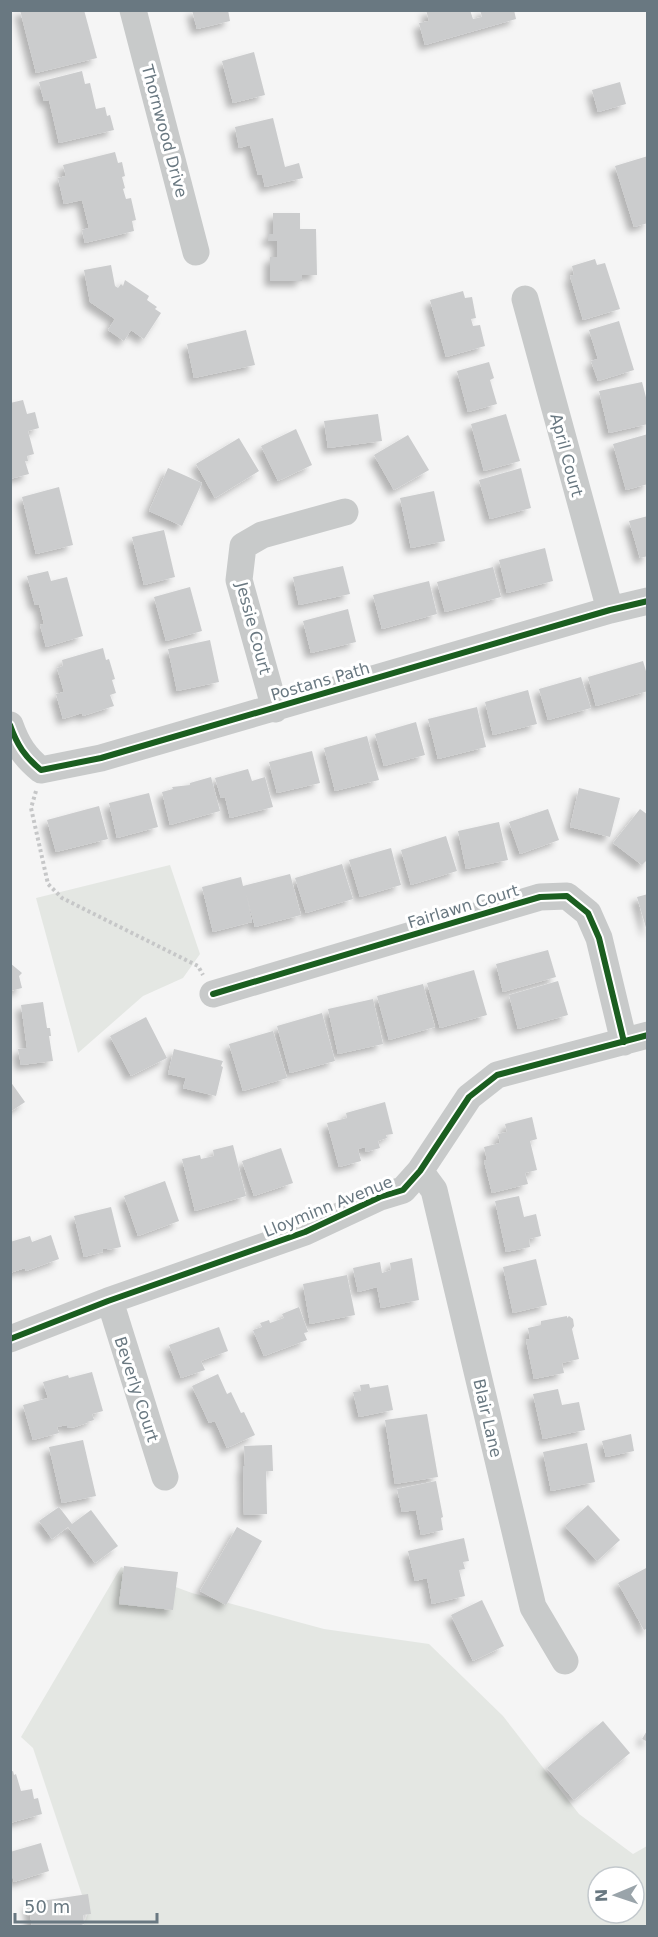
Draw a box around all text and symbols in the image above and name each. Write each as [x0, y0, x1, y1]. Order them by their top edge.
street label: Thornwood Drive [137, 62, 191, 200]
street label: April Court [546, 411, 587, 499]
street label: Jessie Court [232, 579, 275, 676]
street label: Postans Path [268, 658, 372, 705]
street label: Fairlawn Court [405, 881, 521, 932]
street label: Lloyminn Avenue [261, 1172, 395, 1241]
street label: Beverly Court [111, 1334, 163, 1444]
street label: Blair Lane [469, 1377, 506, 1459]
north arrow [586, 1865, 646, 1925]
scale bar [15, 1886, 158, 1924]
text: N [592, 1888, 611, 1903]
text: 50 m [24, 1896, 70, 1917]

